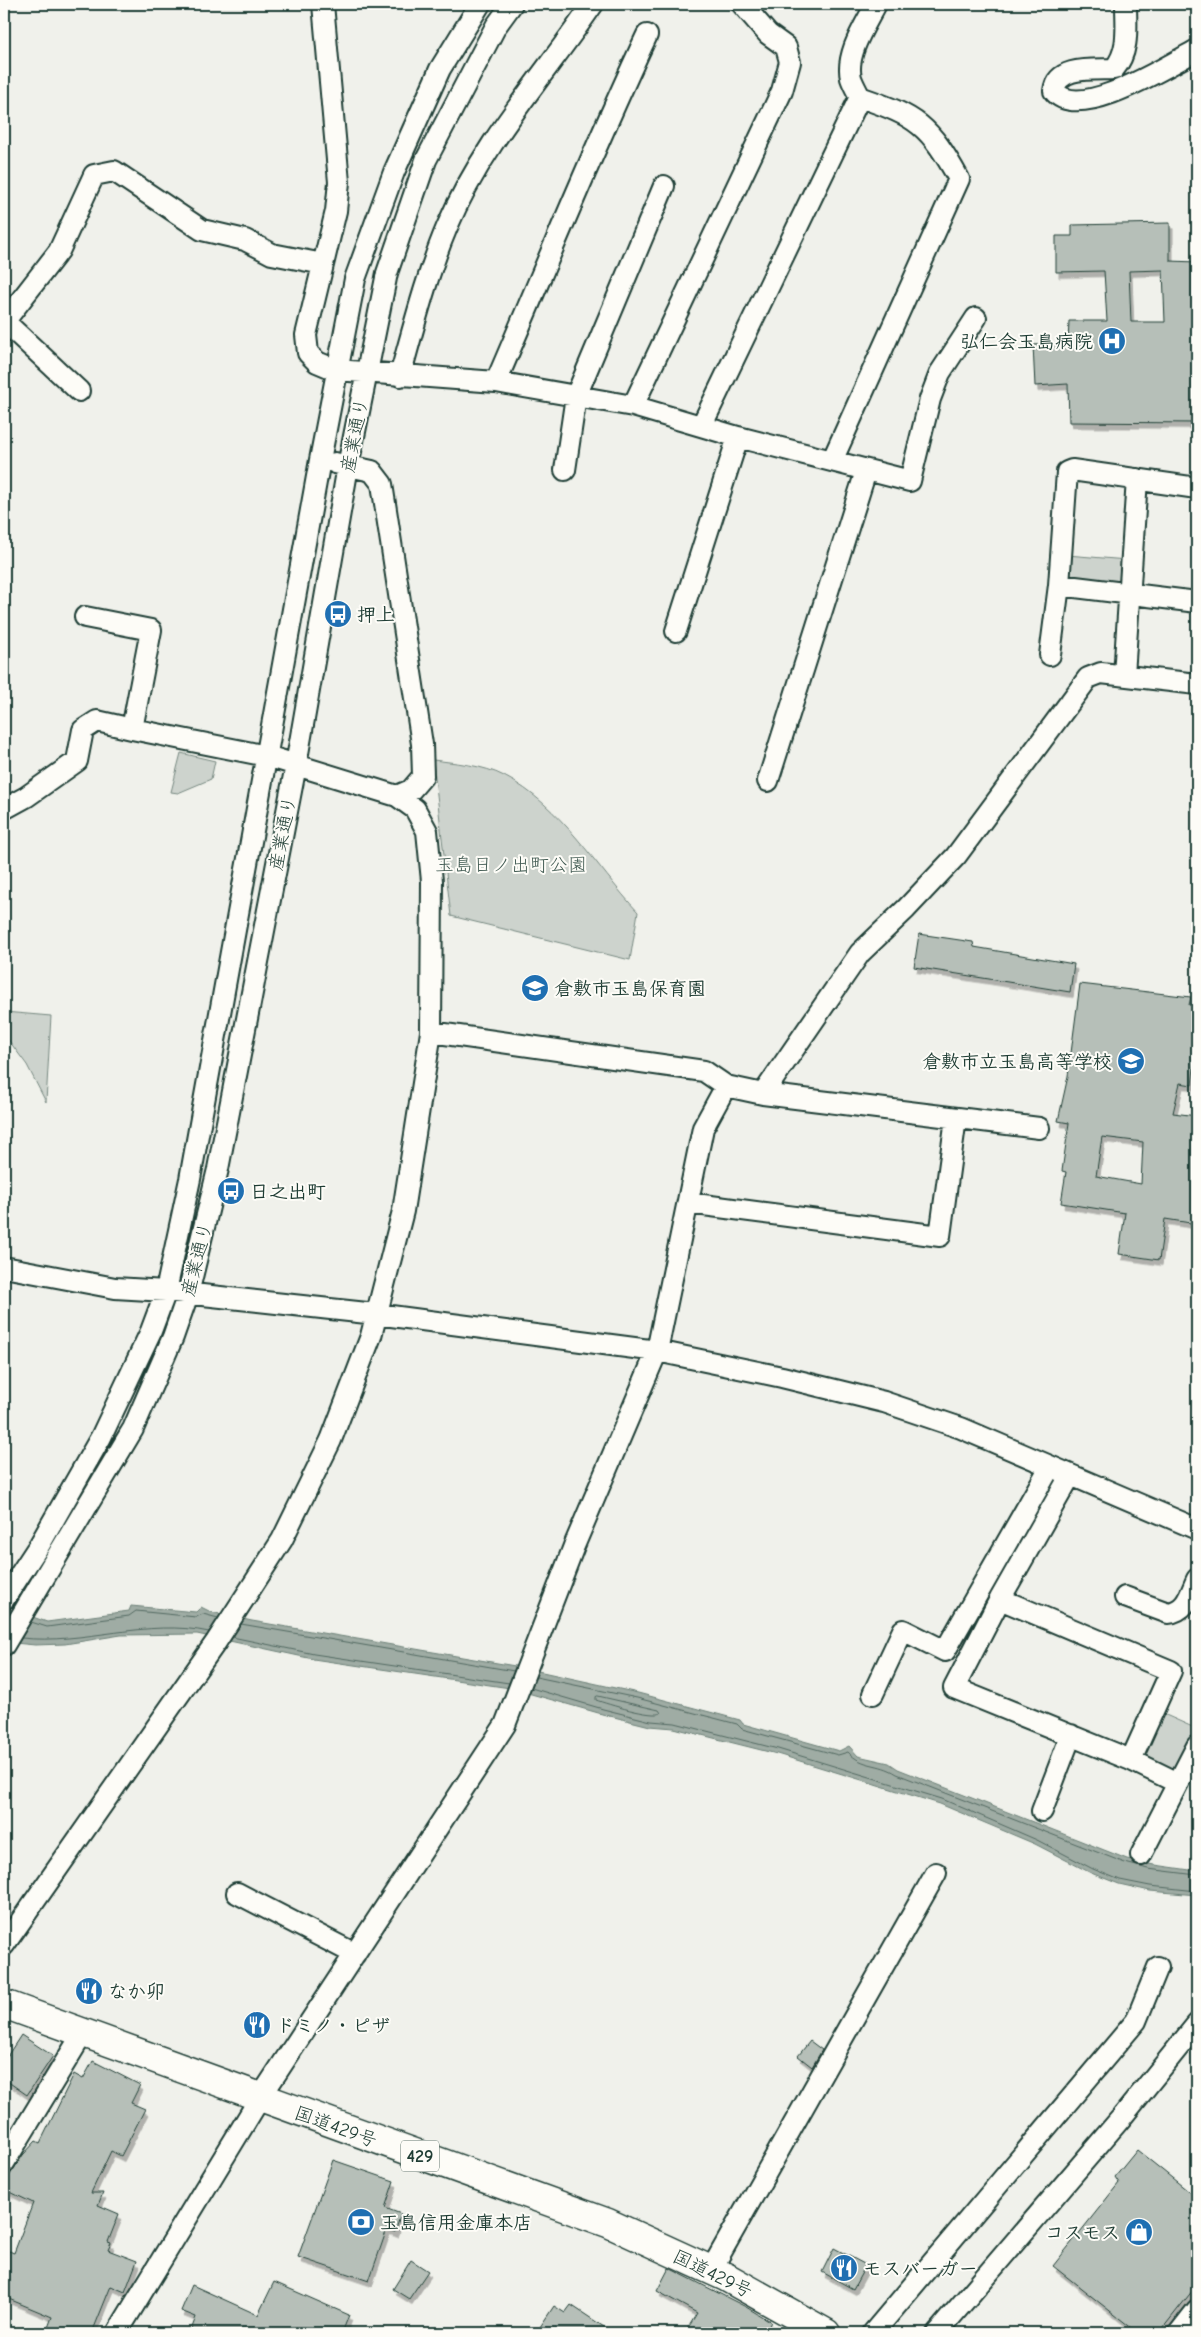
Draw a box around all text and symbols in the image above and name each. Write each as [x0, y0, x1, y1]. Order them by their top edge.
hospital icon: 弘仁会玉島病院 [1097, 326, 1127, 356]
place label: 弘仁会玉島病院 [960, 331, 1093, 353]
street label: 産業通り [337, 396, 373, 475]
bus stop icon: 押上 [323, 599, 353, 629]
place label: 押上 [357, 604, 395, 626]
street label: 産業通り [265, 794, 301, 873]
park label: 玉島日ノ出町公園 [435, 854, 587, 876]
school or university icon: 倉敷市玉島保育園 [520, 973, 550, 1003]
place label: 倉敷市玉島保育園 [554, 978, 706, 1000]
school or university icon: 倉敷市立玉島高等学校 [1116, 1046, 1146, 1076]
place label: 倉敷市立玉島高等学校 [922, 1051, 1112, 1073]
bus stop icon: 日之出町 [216, 1176, 246, 1206]
place label: 日之出町 [250, 1181, 326, 1203]
street label: 産業通り [177, 1220, 217, 1299]
restaurant icon: なか卯 [74, 1976, 104, 2006]
place label: なか卯 [108, 1981, 165, 2003]
restaurant icon: ドミノ・ピザ [242, 2010, 272, 2040]
place label: ドミノ・ピザ [276, 2015, 390, 2037]
street label: 国道429号 [291, 2102, 380, 2152]
road number: 429 [401, 2140, 439, 2172]
bank icon: 玉島信用金庫本店 [346, 2207, 376, 2237]
place label: 玉島信用金庫本店 [380, 2212, 532, 2234]
shop icon: コスモス [1124, 2217, 1154, 2247]
place label: コスモス [1045, 2222, 1120, 2244]
street label: 国道429号 [669, 2245, 756, 2303]
restaurant icon: モスバーガー [829, 2253, 859, 2283]
place label: モスバーガー [863, 2258, 977, 2280]

